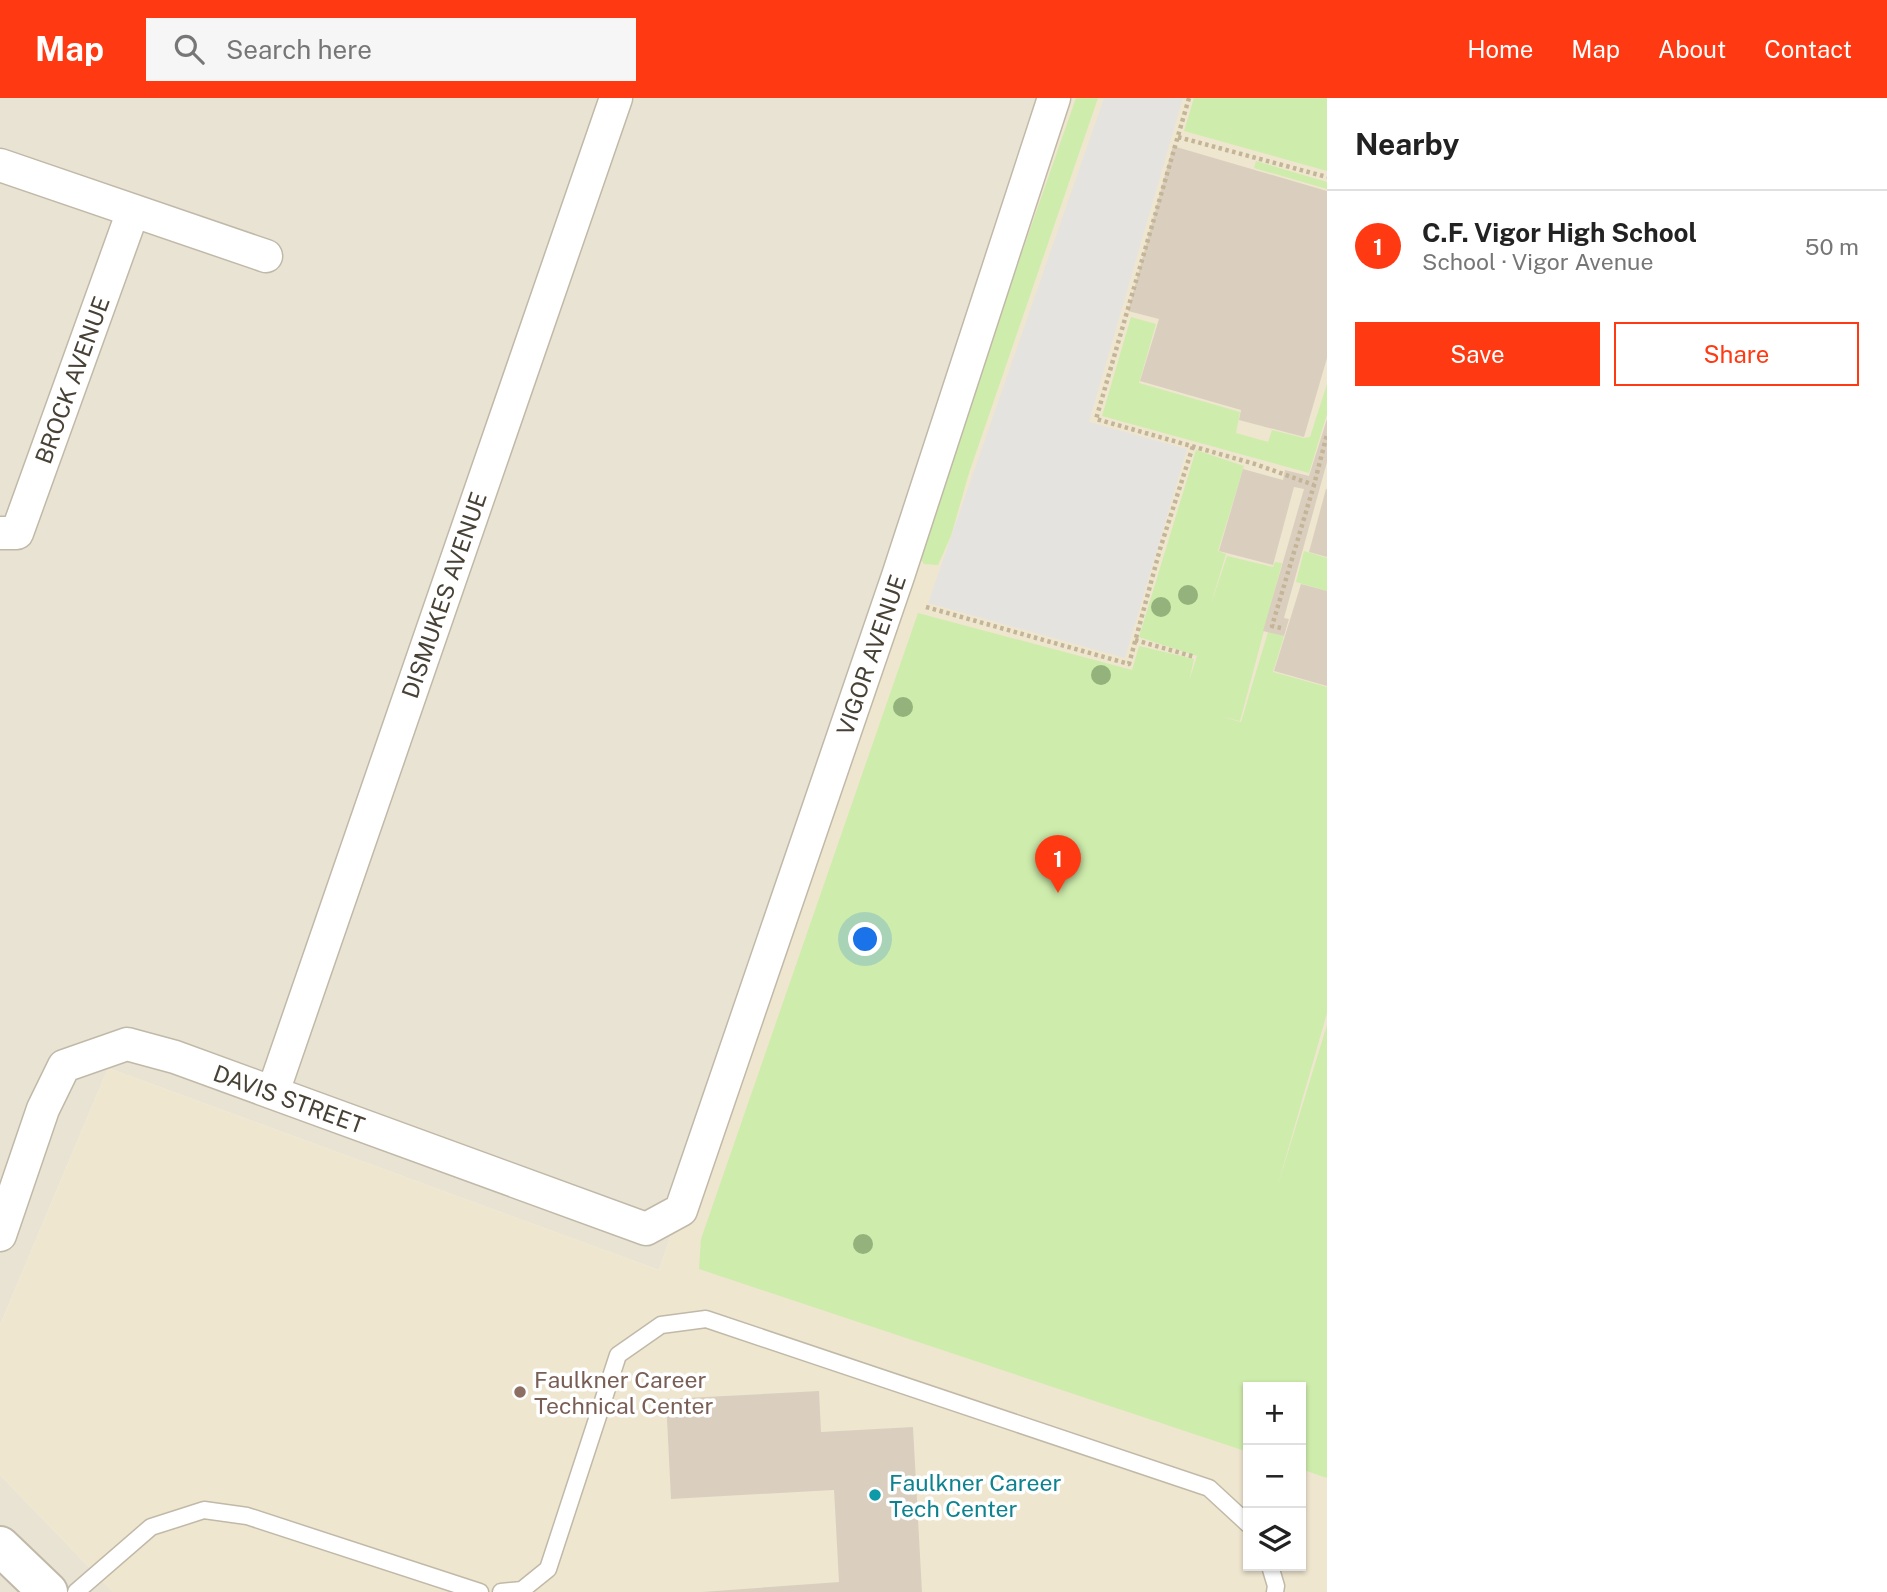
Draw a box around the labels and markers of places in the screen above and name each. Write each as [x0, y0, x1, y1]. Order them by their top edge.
pin: 1 [1035, 835, 1081, 893]
place label: Faulkner Career Technical Center [534, 1366, 714, 1419]
marker: Faulkner Career Technical Center [512, 1384, 528, 1400]
place label: Faulkner Career Tech Center [889, 1469, 1062, 1522]
marker: Faulkner Career Tech Center [867, 1487, 883, 1503]

